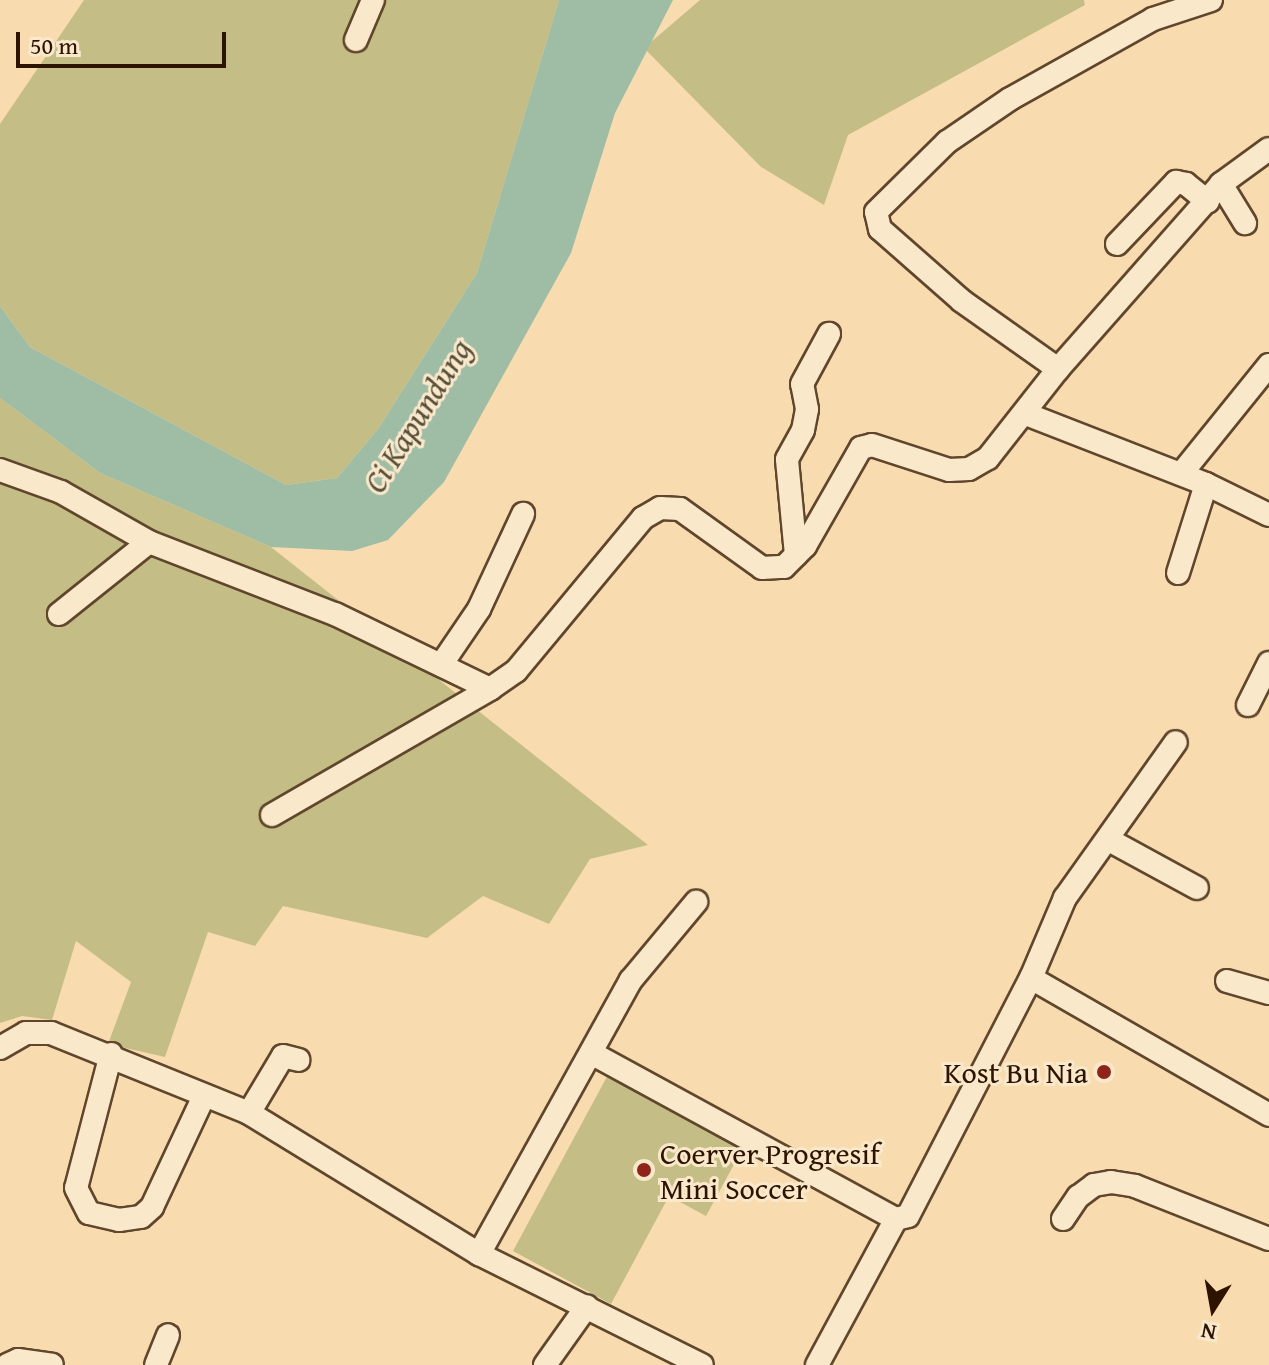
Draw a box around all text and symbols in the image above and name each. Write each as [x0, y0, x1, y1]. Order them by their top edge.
scale bar [20, 16, 230, 66]
text: 50 m [30, 28, 78, 63]
water label: Ci Kapundung [356, 332, 480, 500]
place label: Kost Bu Nia [944, 1054, 1088, 1090]
marker: Kost Bu Nia [1095, 1063, 1113, 1081]
place label: Coerver Progresif Mini Soccer [660, 1135, 880, 1206]
marker: Coerver Progresif Mini Soccer [635, 1161, 653, 1179]
north arrow [1173, 1269, 1253, 1349]
text: N [1198, 1315, 1219, 1350]

